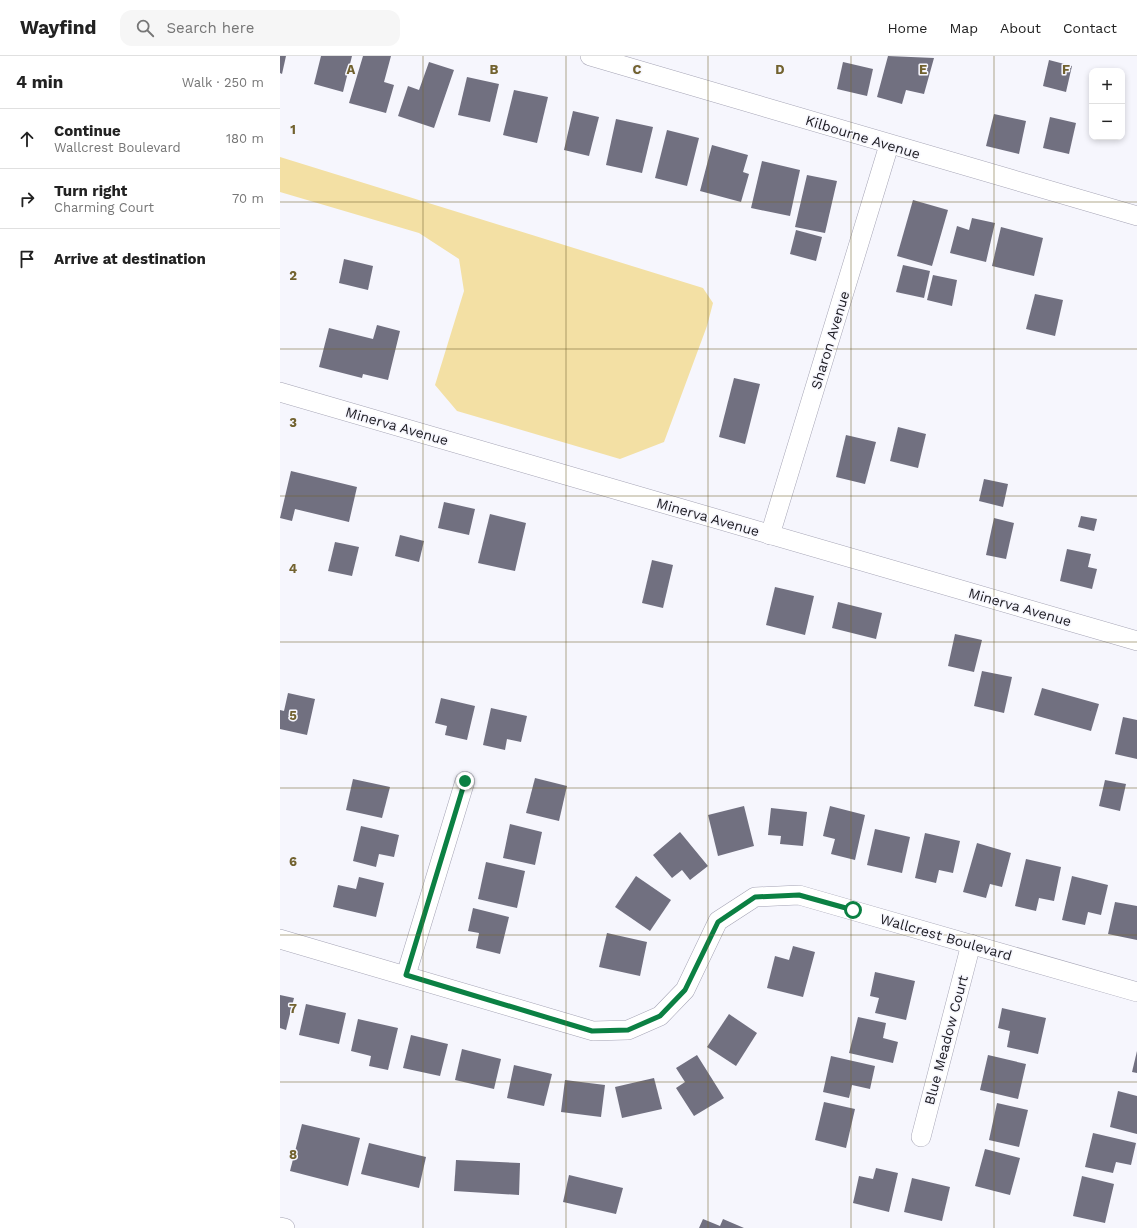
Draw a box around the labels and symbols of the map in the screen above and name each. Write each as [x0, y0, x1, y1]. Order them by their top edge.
text: A [347, 62, 356, 77]
text: B [490, 62, 499, 77]
text: C [633, 62, 642, 77]
text: D [775, 62, 785, 77]
text: E [919, 62, 927, 77]
text: F [1062, 62, 1070, 77]
street label: Kilbourne Avenue [804, 112, 922, 162]
text: 1 [290, 122, 296, 137]
text: 2 [289, 268, 297, 283]
street label: Sharon Avenue [807, 289, 853, 391]
street label: Minerva Avenue [344, 404, 450, 448]
text: 3 [289, 415, 297, 430]
street label: Minerva Avenue [655, 495, 761, 539]
text: 4 [289, 561, 298, 576]
street label: Minerva Avenue [967, 585, 1073, 629]
text: 5 [289, 708, 297, 723]
route end [456, 772, 474, 790]
text: 6 [289, 854, 297, 869]
route start [844, 901, 862, 919]
street label: Wallcrest Boulevard [878, 911, 1014, 963]
street label: Blue Meadow Court [921, 973, 971, 1107]
text: 7 [289, 1001, 297, 1016]
text: 8 [289, 1147, 297, 1162]

